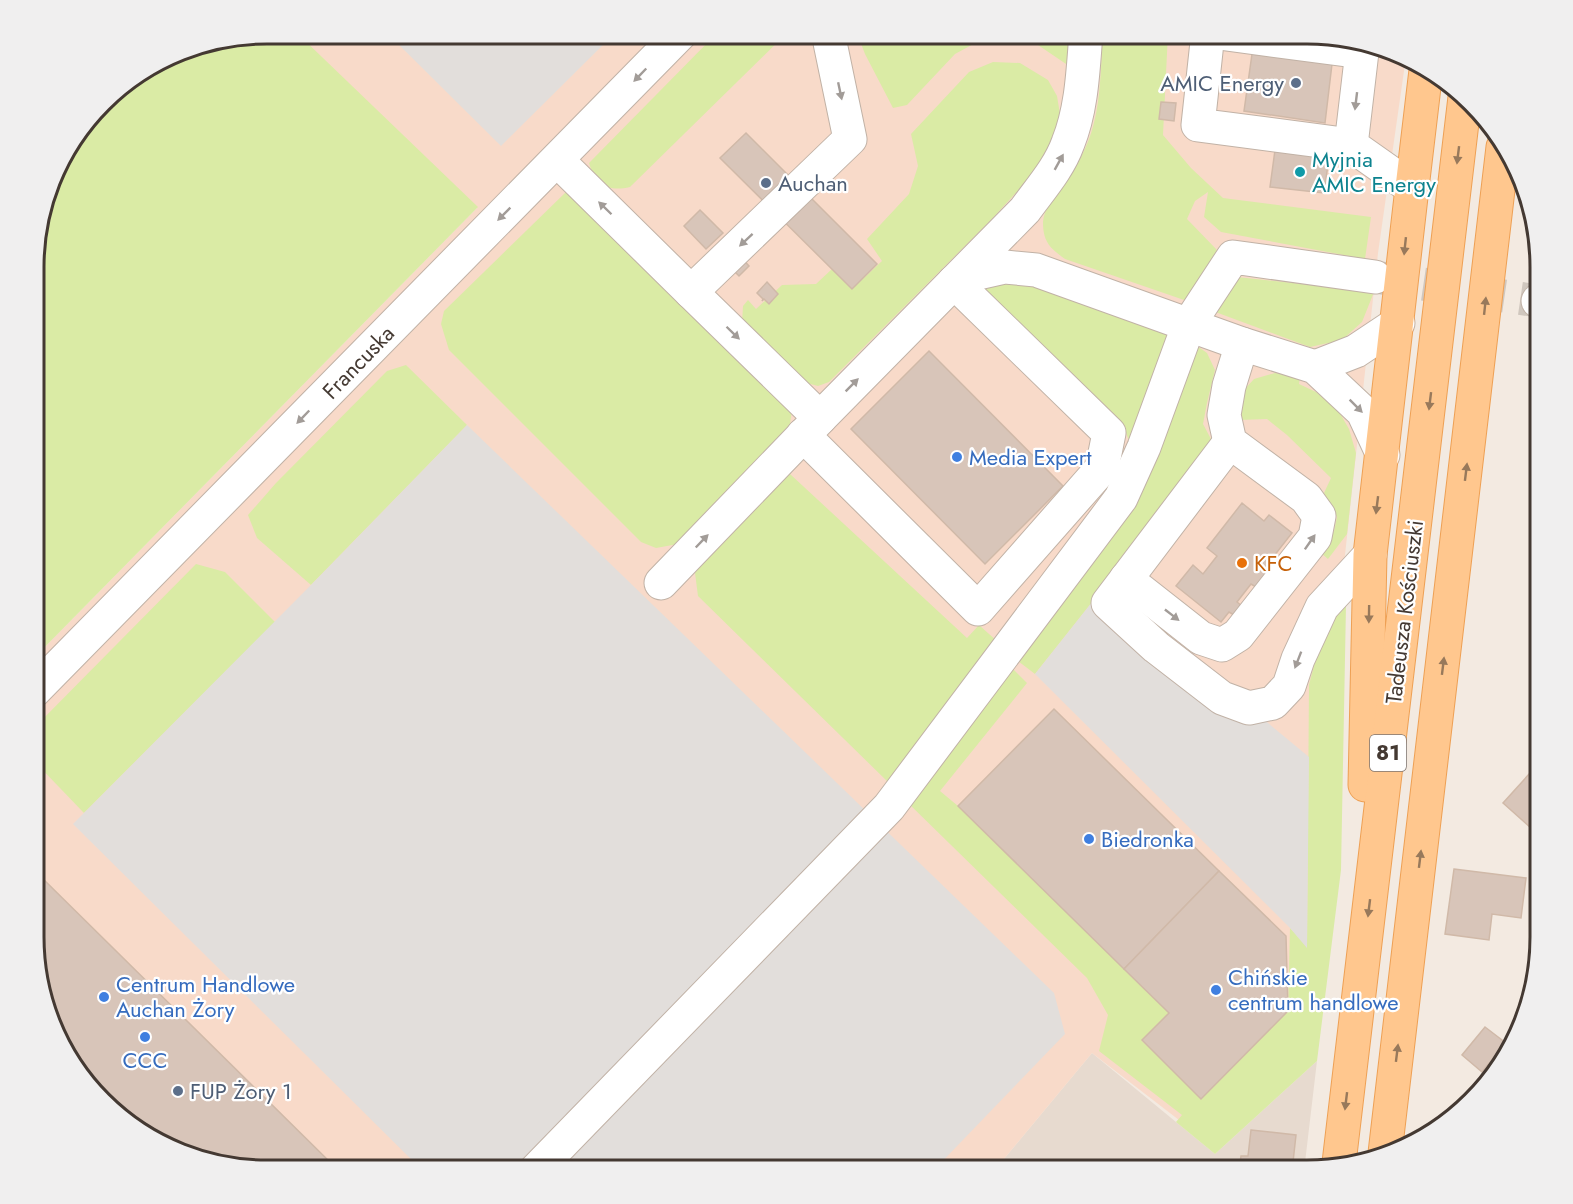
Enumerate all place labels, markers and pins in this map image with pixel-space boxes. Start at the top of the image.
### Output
place label: AMIC Energy [1160,67,1284,99]
marker: AMIC Energy [1289,76,1303,90]
place label: Myjnia AMIC Energy [1312,143,1436,200]
marker: Myjnia AMIC Energy [1293,165,1307,179]
place label: Auchan [778,167,848,199]
marker: Auchan [759,176,773,190]
place label: Media Expert [969,441,1092,473]
marker: Media Expert [950,450,964,464]
place label: KFC [1254,547,1293,579]
marker: KFC [1235,556,1249,570]
place label: Biedronka [1101,823,1194,855]
marker: Biedronka [1082,832,1096,846]
place label: Chińskie centrum handlowe [1228,961,1398,1018]
place label: Centrum Handlowe Auchan Żory [116,968,295,1025]
marker: Chińskie centrum handlowe [1209,983,1223,997]
marker: Centrum Handlowe Auchan Żory [97,990,111,1004]
marker: CCC [138,1030,152,1044]
place label: CCC [122,1044,168,1076]
place label: FUP Żory 1 [190,1075,292,1107]
marker: FUP Żory 1 [171,1084,185,1098]

